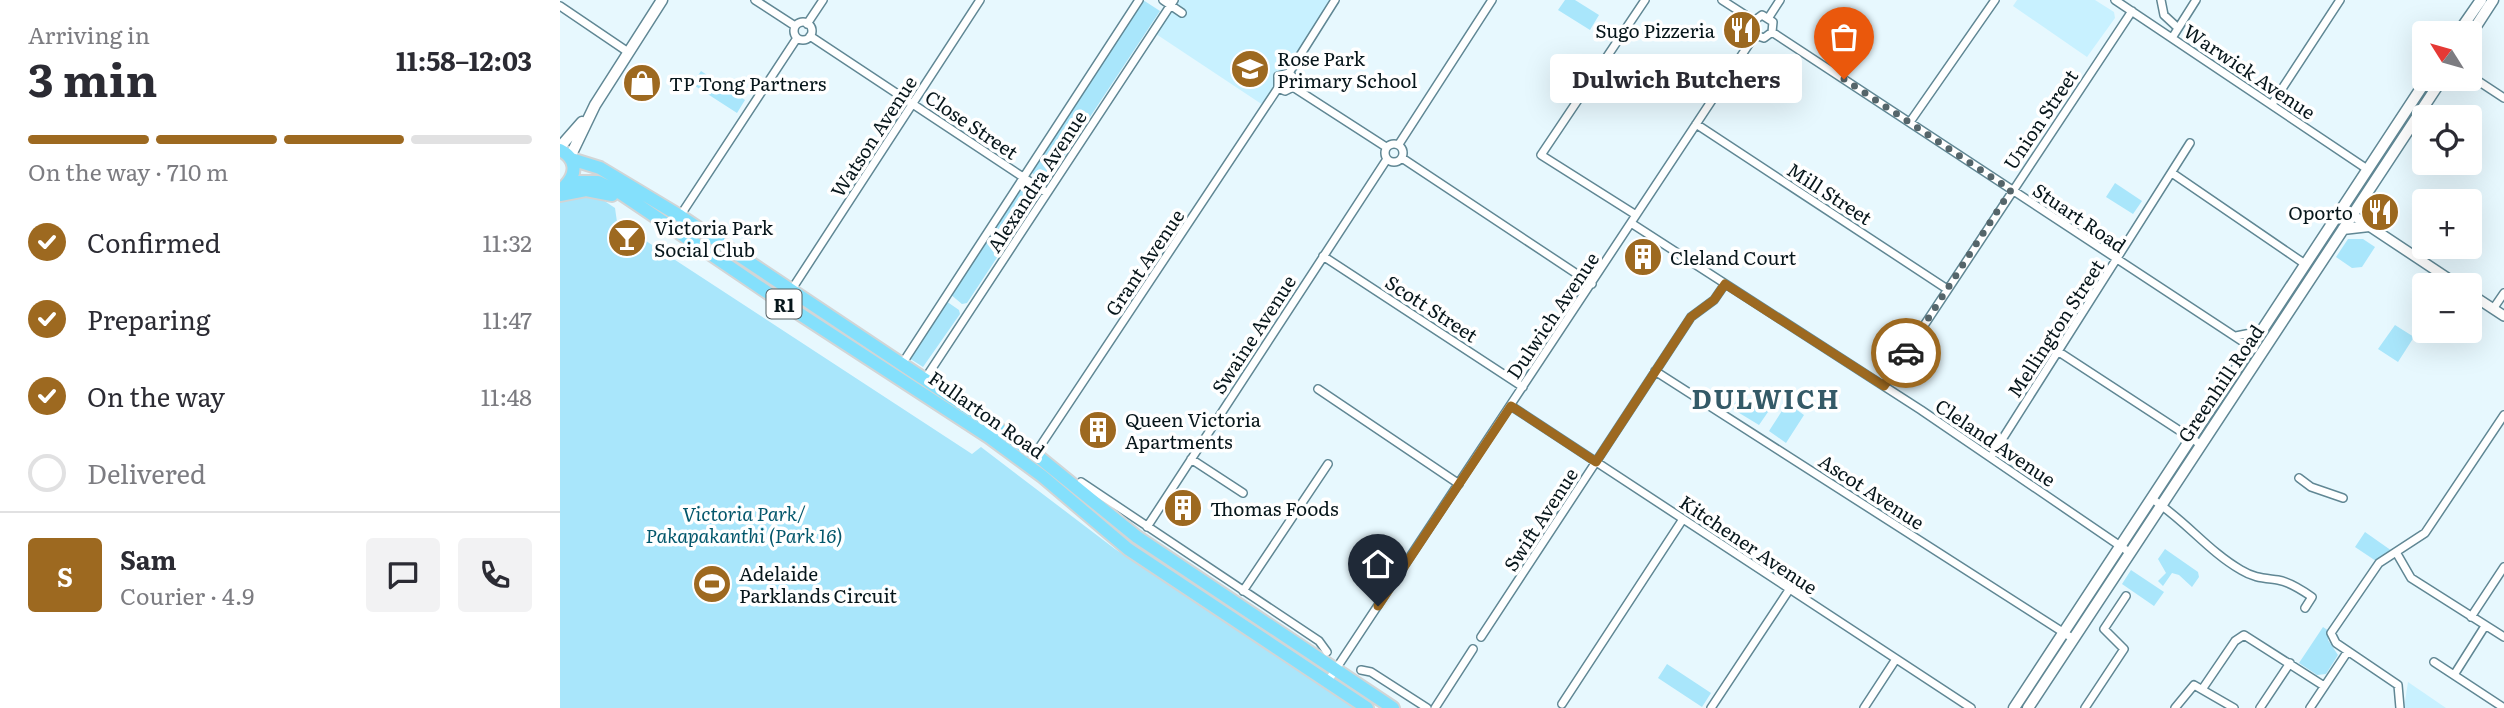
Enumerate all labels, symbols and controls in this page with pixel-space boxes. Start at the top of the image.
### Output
pin [1814,7,1874,79]
restaurant icon: Sugo Pizzeria [1721,9,1763,51]
place label: Sugo Pizzeria [1595,16,1716,44]
street label: Warwick Avenue [2178,16,2322,126]
text: Arriving in [28,17,150,51]
icon: bag [1825,18,1863,56]
north arrow [2412,21,2482,91]
map controls [2412,21,2482,343]
text: 11:58–12:03 [396,40,532,79]
text: 3 min [28,43,158,111]
place label: Rose Park Primary School [1277,44,1418,94]
school or university icon: Rose Park Primary School [1229,48,1271,90]
callout: Dulwich Butchers [1550,55,1802,104]
text: Dulwich Butchers [1572,61,1780,95]
shop icon: TP Tong Partners [621,62,663,104]
street label: Union Street [1996,63,2084,175]
place label: TP Tong Partners [669,69,827,97]
street label: Watson Avenue [823,70,923,202]
street label: Close Street [920,83,1024,166]
street label: Alexandra Avenue [979,104,1093,258]
button: locate [2412,105,2482,175]
text: On the way · 710 m [28,154,228,188]
street label: Mill Street [1782,155,1878,231]
street label: Stuart Road [2028,175,2133,259]
button: + [2412,189,2482,259]
restaurant icon: Oporto [2359,191,2401,233]
place label: Oporto [2288,198,2353,226]
street label: Grant Avenue [1098,203,1190,321]
place label: Victoria Park Social Club [654,213,774,263]
bar icon: Victoria Park Social Club [606,217,648,259]
text: Confirmed [87,222,221,261]
icon: check [28,223,66,261]
text: 11:32 [482,225,532,259]
building icon: Cleland Court [1622,236,1664,278]
place label: Cleland Court [1670,243,1797,271]
street label: Dulwich Avenue [1499,246,1605,384]
street label: Mellington Street [2000,253,2110,403]
street label: Scott Street [1380,268,1484,349]
street label: Swaine Avenue [1204,269,1302,399]
button: − [2412,273,2482,343]
road number: R1 [766,290,802,318]
text: Preparing [87,299,210,338]
icon: check [28,300,66,338]
text: 11:47 [483,302,532,336]
courier [1871,318,1941,388]
street label: Greenhill Road [2170,318,2270,448]
icon: car [1887,334,1925,372]
street label: Fullarton Road [923,363,1051,465]
text: On the way [87,376,225,415]
icon: check [28,377,66,415]
district label: DULWICH [1691,378,1841,417]
text: 11:48 [481,379,532,413]
street label: Cleland Avenue [1930,391,2062,493]
place label: Queen Victoria Apartments [1125,405,1262,455]
building icon: Queen Victoria Apartments [1077,409,1119,451]
street label: Ascot Avenue [1814,446,1930,536]
text: Delivered [87,453,206,492]
street label: Swift Avenue [1496,462,1584,576]
building icon: Thomas Foods [1162,487,1204,529]
street label: Kitchener Avenue [1675,487,1824,601]
place label: Thomas Foods [1210,494,1339,522]
park label: Victoria Park/ Pakapakanthi (Park 16) [646,499,842,549]
pin [1348,534,1408,606]
button: chat [366,538,440,612]
button: phone [458,538,532,612]
text: Sam [120,539,176,578]
icon: home [1359,545,1397,583]
text: S [57,556,73,595]
place label: Adelaide Parklands Circuit [739,559,897,609]
sports icon: Adelaide Parklands Circuit [691,563,733,605]
text: Courier · 4.9 [120,578,254,612]

